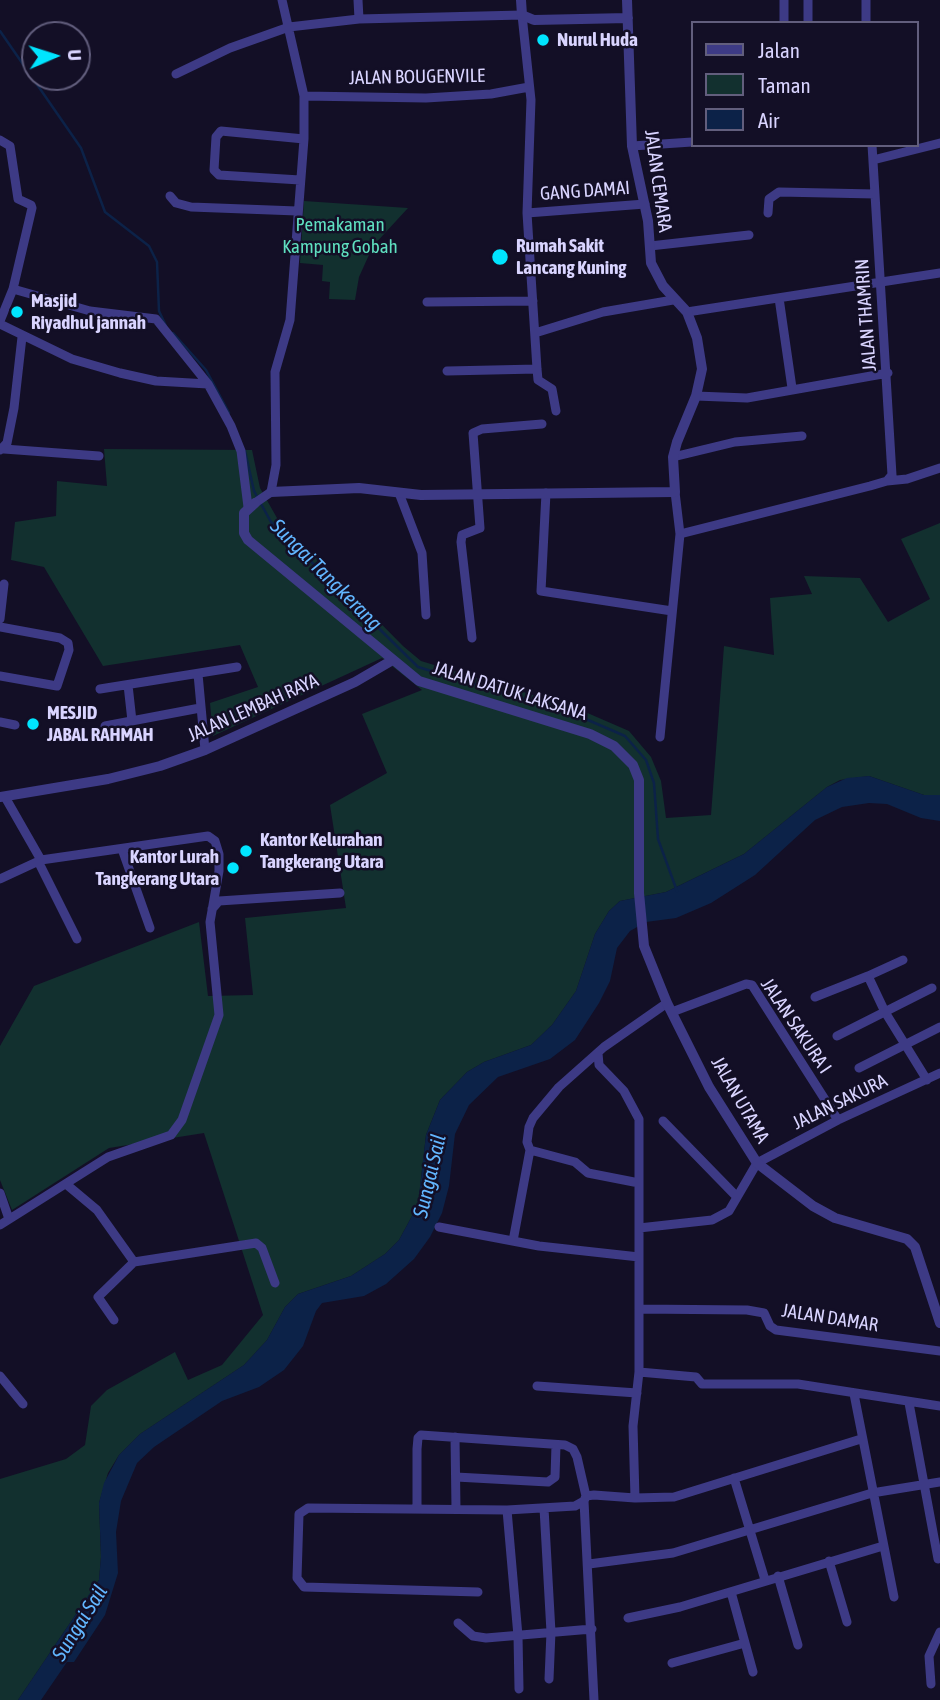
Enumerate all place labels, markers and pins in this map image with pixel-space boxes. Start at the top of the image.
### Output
place label: Nurul Huda [557,29,638,51]
marker: Nurul Huda [535,32,551,48]
place label: Rumah Sakit Lancang Kuning [516,235,627,279]
marker: Rumah Sakit Lancang Kuning [490,247,510,267]
place label: Masjid Riyadhul jannah [31,290,146,334]
marker: Masjid Riyadhul jannah [9,304,25,320]
place label: MESJID JABAL RAHMAH [47,702,154,746]
marker: MESJID JABAL RAHMAH [25,716,41,732]
place label: Kantor Kelurahan Tangkerang Utara [260,829,383,873]
marker: Kantor Kelurahan Tangkerang Utara [238,843,254,859]
place label: Kantor Lurah Tangkerang Utara [96,846,219,890]
marker: Kantor Lurah Tangkerang Utara [225,860,241,876]

